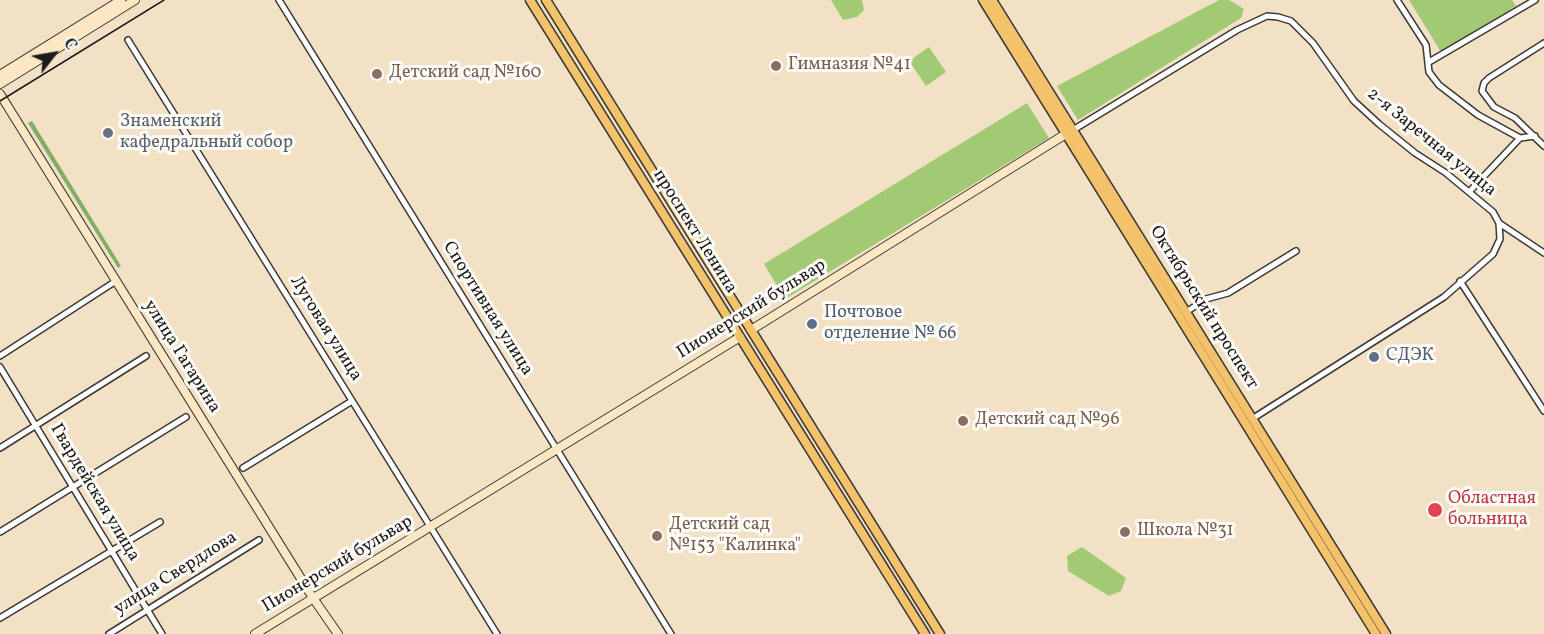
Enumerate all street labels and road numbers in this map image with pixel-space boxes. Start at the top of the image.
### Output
street label: 2-я Заречная улица [1362,84,1500,202]
street label: проспект Ленина [647,166,741,298]
street label: Октябрьский проспект [1144,222,1262,394]
street label: Спортивная улица [437,238,537,380]
street label: Пионерский бульвар [673,255,831,365]
street label: Луговая улица [284,272,366,386]
street label: улица Гагарина [138,296,224,418]
street label: Гвардейская улица [44,420,144,566]
street label: Пионерский бульвар [259,511,417,619]
street label: улица Свердлова [110,527,242,621]

